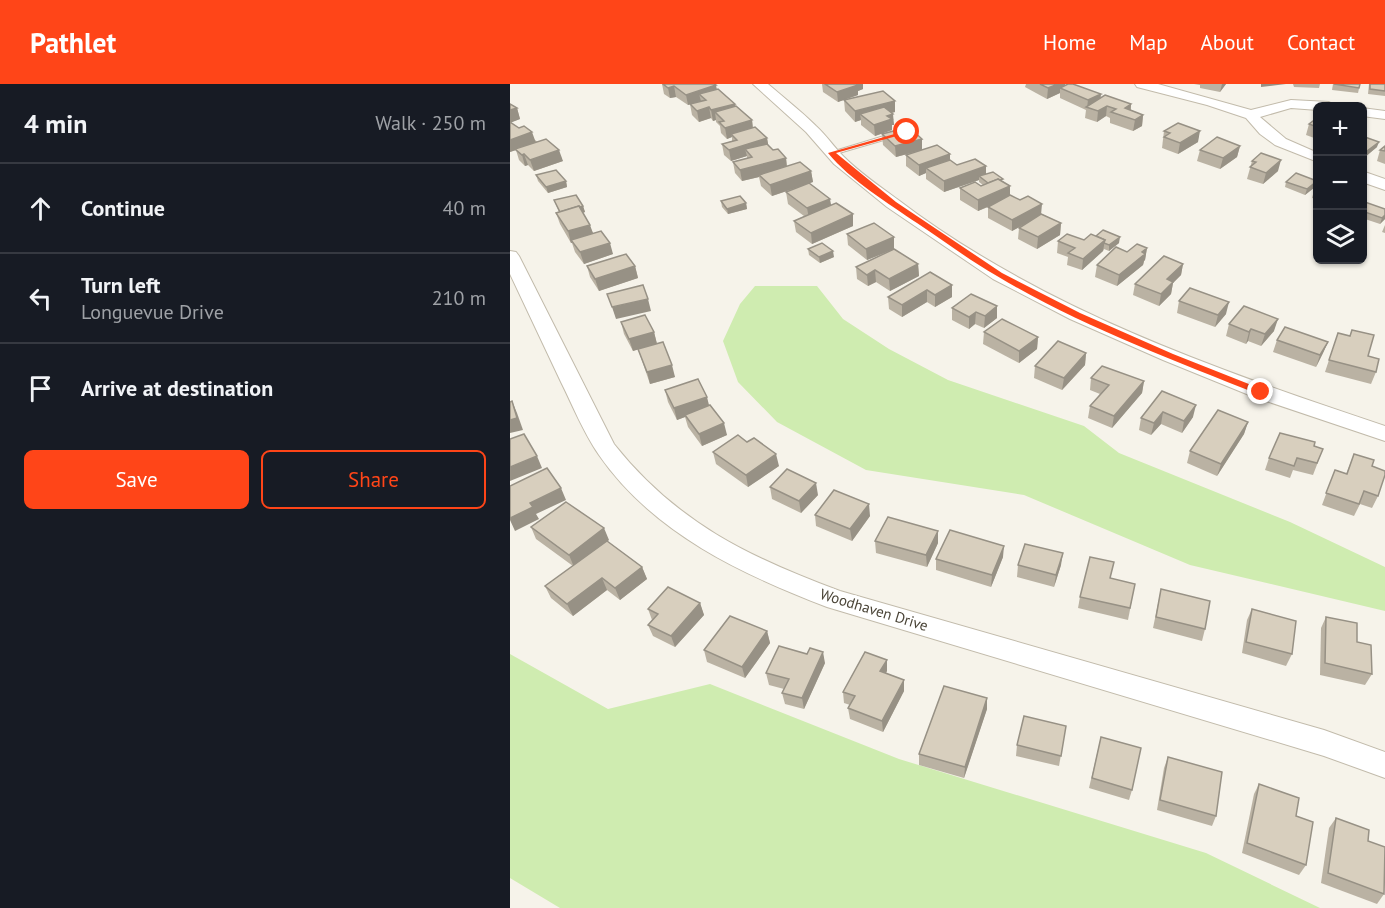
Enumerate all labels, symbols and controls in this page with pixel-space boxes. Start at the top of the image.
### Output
text: Pathlet [30,24,116,61]
text: Home [1043,29,1096,56]
text: Map [1129,29,1168,56]
text: About [1201,29,1254,56]
text: Contact [1287,29,1355,56]
map controls [1313,102,1367,264]
button: + [1313,102,1367,156]
text: 4 min [24,107,87,140]
text: Walk · 250 m [375,110,486,136]
route start [893,118,919,144]
button: − [1313,156,1367,210]
icon: ahead [24,192,57,225]
text: Continue [81,194,165,222]
text: 40 m [443,195,486,221]
button: layers [1313,210,1367,264]
text: Turn left [81,271,161,299]
icon: left [24,282,57,315]
text: 210 m [432,285,486,311]
text: Longuevue Drive [81,299,224,325]
icon: arrive [24,372,57,405]
text: Arrive at destination [81,374,273,402]
route end [1247,378,1273,404]
button: Save [24,450,249,509]
button: Share [261,450,486,509]
street label: Woodhaven Drive [818,584,931,635]

